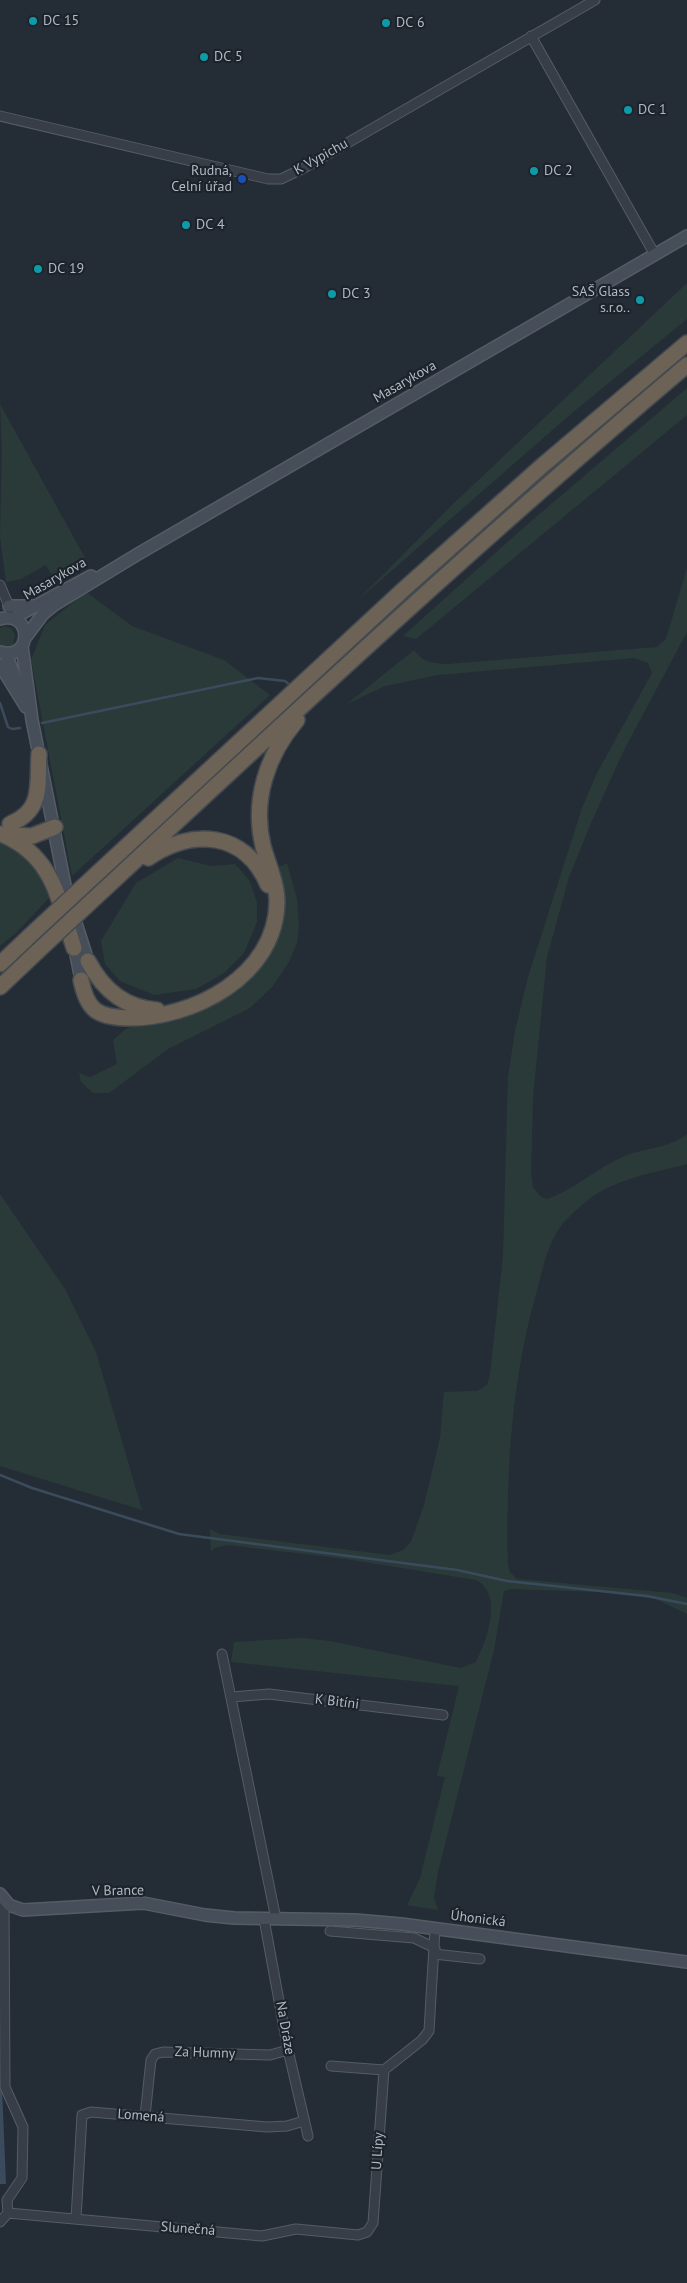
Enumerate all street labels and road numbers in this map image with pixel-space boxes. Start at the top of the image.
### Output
street label: K Vypichu [291,135,351,179]
street label: Masarykova [371,357,439,407]
street label: Masarykova [21,554,89,604]
street label: K Bitíni [314,1691,360,1713]
street label: V Brance [92,1882,144,1900]
street label: Úhonická [449,1907,507,1931]
street label: Na Dráze [272,2000,298,2056]
street label: Za Humny [174,2044,236,2062]
street label: Lomená [117,2106,165,2126]
street label: U Lípy [368,2132,388,2170]
street label: Slunečná [160,2219,216,2239]

